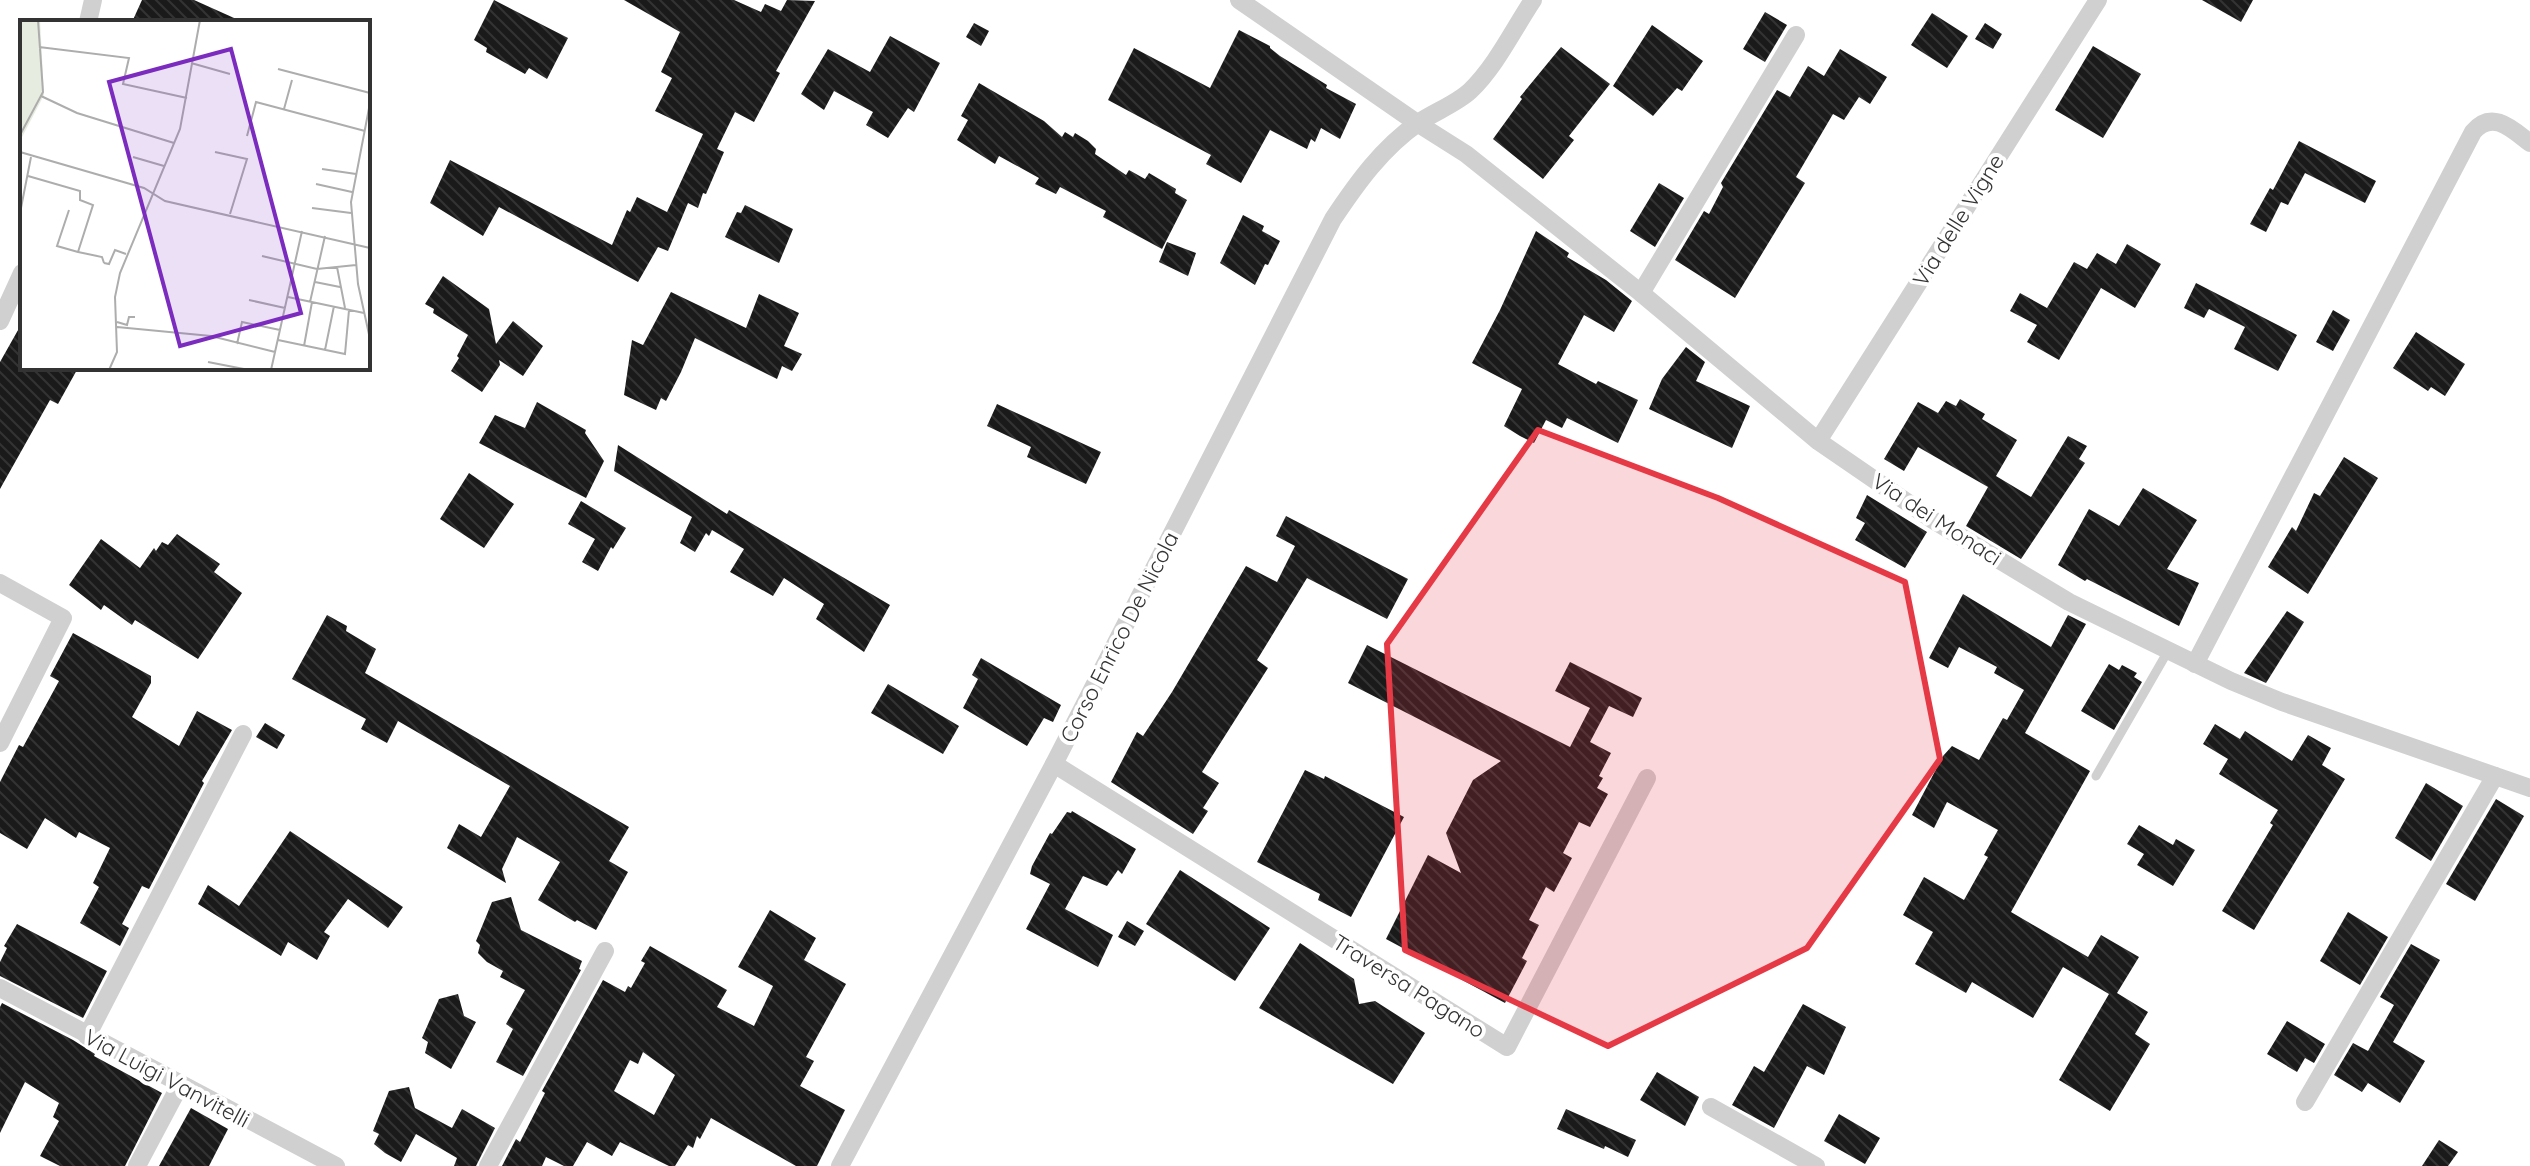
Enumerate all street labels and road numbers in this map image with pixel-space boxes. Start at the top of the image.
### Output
street label: Via delle Vigne [1906,149,2010,291]
street label: Via dei Monaci [1867,467,2007,571]
street label: Corso Enrico De Nicola [1054,527,1184,747]
street label: Traversa Pagano [1327,928,1491,1044]
street label: Via Luigi Vanvitelli [80,1023,254,1133]

